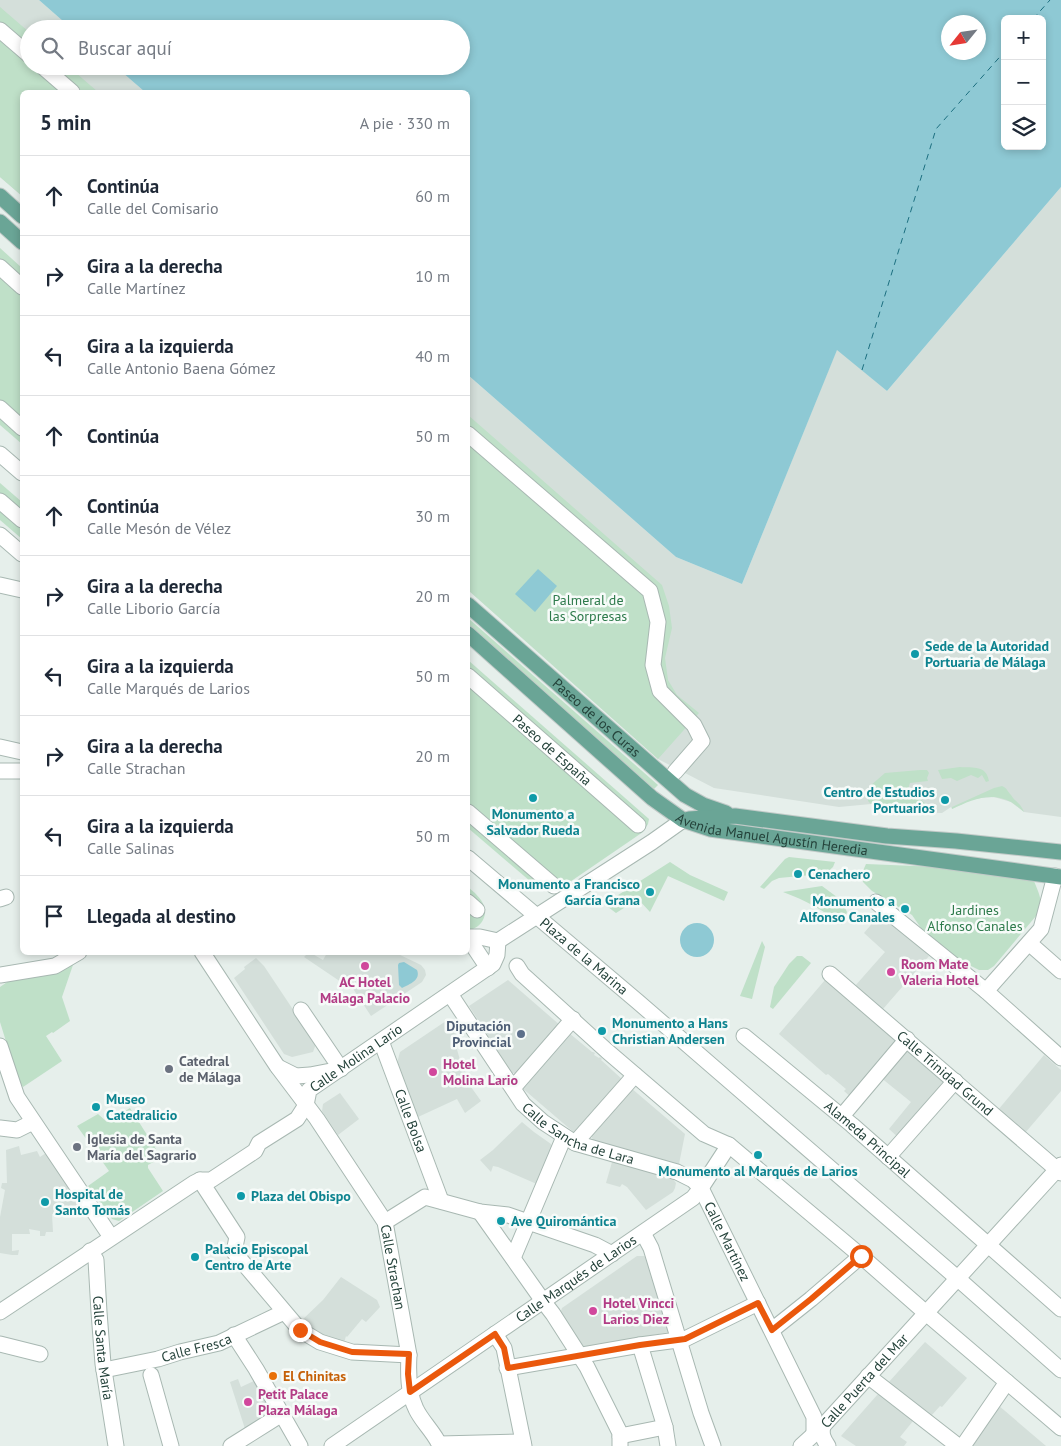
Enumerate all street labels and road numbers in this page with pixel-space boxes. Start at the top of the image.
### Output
street label: Paseo de los Curas [549,674,644,761]
street label: Paseo de España [509,710,596,789]
street label: Avenida Manuel Agustín Heredia [672,809,869,860]
street label: Plaza de la Marina [536,914,632,999]
street label: Calle Molina Lario [306,1020,406,1096]
street label: Calle Trinidad Grund [893,1027,997,1120]
street label: Calle Bolsa [391,1086,431,1155]
street label: Alameda Principal [821,1097,914,1181]
street label: Calle Sancha de Lara [518,1098,636,1168]
street label: Calle Martínez [700,1199,755,1284]
street label: Calle Strachan [377,1223,410,1311]
street label: Calle Marqués de Larios [512,1231,640,1326]
street label: Calle Santa María [89,1295,118,1401]
street label: Calle Fresca [159,1329,235,1366]
street label: Calle Puerta del Mar [817,1330,912,1432]

